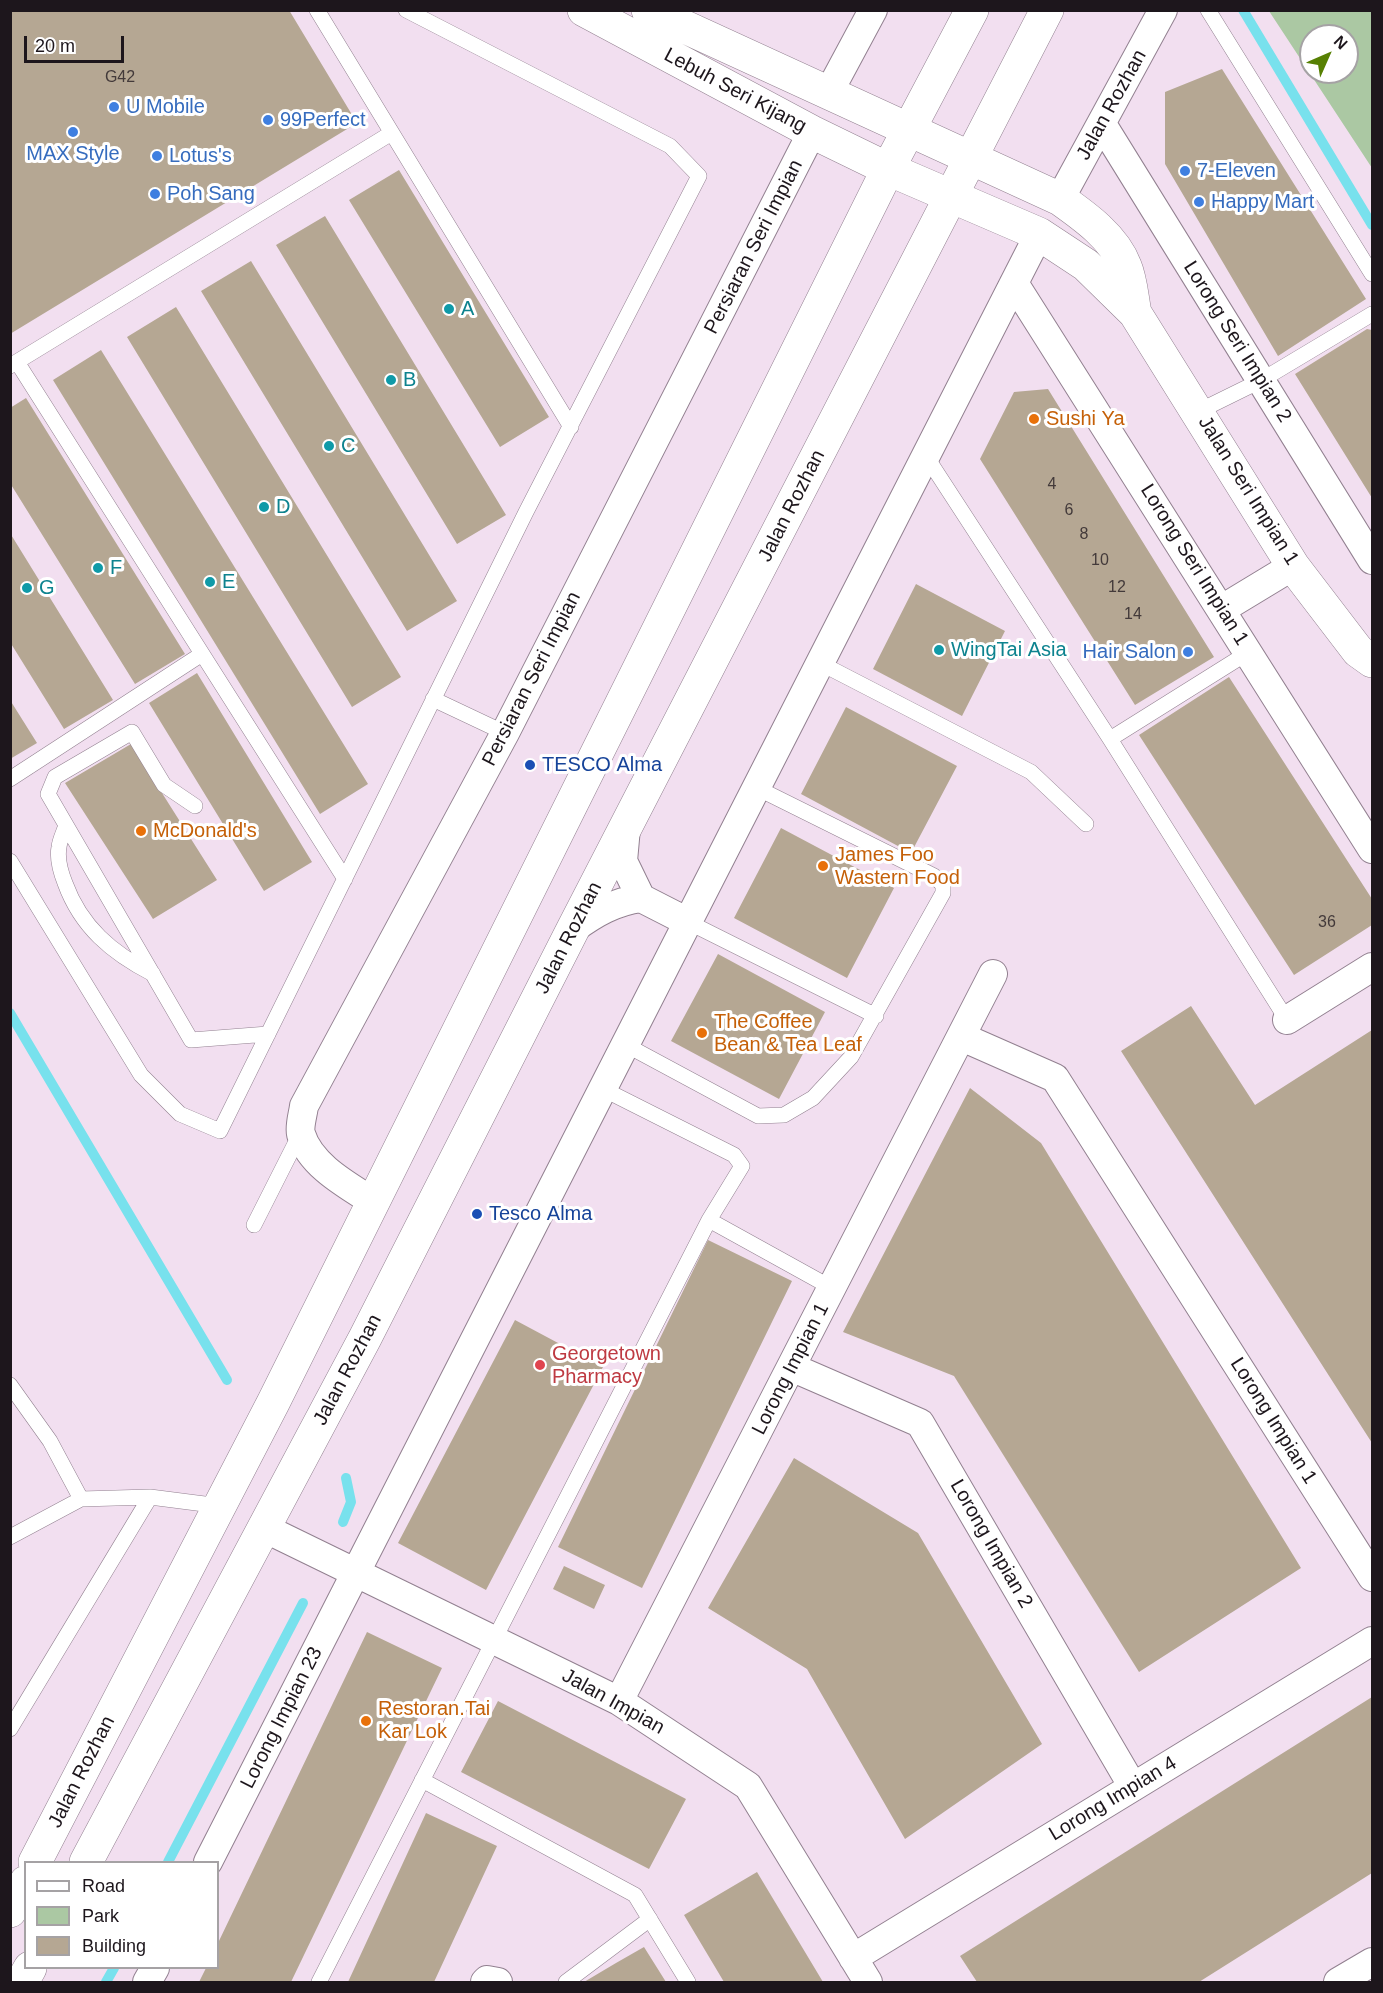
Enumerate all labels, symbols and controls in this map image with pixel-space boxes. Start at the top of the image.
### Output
scale bar [27,24,128,62]
north arrow [1299,24,1359,84]
text: N [1331,32,1351,52]
text: 20 m [35,36,75,56]
street label: Lebuh Seri Kijang [660,43,810,139]
street label: Jalan Rozhan [1072,46,1152,164]
house number: G42 [105,68,135,88]
place label: U Mobile [126,95,205,119]
marker: U Mobile [107,100,121,114]
place label: 99Perfect [280,108,366,132]
marker: 99Perfect [261,113,275,127]
marker: MAX Style [66,125,80,139]
place label: MAX Style [26,142,120,166]
place label: Lotus's [169,144,232,168]
marker: Lotus's [150,149,164,163]
street label: Persiaran Seri Impian [700,156,808,338]
place label: 7-Eleven [1197,159,1276,183]
marker: 7-Eleven [1178,164,1192,178]
place label: Poh Sang [167,182,255,206]
marker: Poh Sang [148,187,162,201]
place label: Happy Mart [1211,190,1314,214]
marker: Happy Mart [1192,195,1206,209]
street label: Lorong Seri Impian 2 [1178,257,1296,427]
place label: A [461,297,474,321]
marker: A [442,302,456,316]
place label: B [403,368,416,392]
marker: B [384,373,398,387]
place label: Sushi Ya [1046,407,1125,431]
marker: Sushi Ya [1027,412,1041,426]
street label: Jalan Seri Impian 1 [1192,412,1304,570]
place label: C [341,434,355,458]
marker: C [322,439,336,453]
street label: Jalan Rozhan [754,446,830,566]
house number: 4 [1048,475,1056,495]
street label: Lorong Seri Impian 1 [1135,480,1253,650]
place label: D [276,495,290,519]
marker: D [257,500,271,514]
house number: 6 [1065,501,1073,521]
house number: 8 [1080,525,1088,545]
house number: 10 [1091,551,1109,571]
place label: F [110,556,122,580]
marker: F [91,561,105,575]
place label: E [222,570,235,594]
marker: E [203,575,217,589]
place label: G [39,576,55,600]
house number: 12 [1108,578,1126,598]
marker: G [20,581,34,595]
street label: Persiaran Seri Impian [478,588,586,770]
house number: 14 [1124,605,1142,625]
place label: WingTai Asia [951,638,1067,662]
place label: Hair Salon [1083,640,1176,664]
marker: WingTai Asia [932,643,946,657]
marker: Hair Salon [1181,645,1195,659]
place label: TESCO Alma [542,753,662,777]
marker: TESCO Alma [523,758,537,772]
place label: McDonald's [153,819,257,843]
marker: McDonald's [134,824,148,838]
place label: James Foo Wastern Food [835,843,960,890]
marker: James Foo Wastern Food [816,859,830,873]
street label: Jalan Rozhan [531,878,607,998]
house number: 36 [1318,913,1336,933]
place label: The Coffee Bean & Tea Leaf [714,1010,862,1057]
marker: The Coffee Bean & Tea Leaf [695,1026,709,1040]
place label: Tesco Alma [489,1202,592,1226]
marker: Tesco Alma [470,1207,484,1221]
street label: Lorong Impian 1 [747,1299,835,1439]
street label: Jalan Rozhan [309,1310,387,1430]
place label: Georgetown Pharmacy [552,1342,661,1389]
street label: Lorong Impian 1 [1225,1353,1321,1489]
marker: Georgetown Pharmacy [533,1358,547,1372]
street label: Lorong Impian 2 [944,1475,1038,1613]
street label: Lorong Impian 23 [236,1643,328,1793]
street label: Jalan Impian [558,1664,668,1740]
place label: Restoran.Tai Kar Lok [378,1697,490,1744]
street label: Jalan Rozhan [44,1712,120,1832]
marker: Restoran.Tai Kar Lok [359,1714,373,1728]
street label: Lorong Impian 4 [1045,1751,1181,1847]
legend [24,1861,219,1969]
text: Road [82,1876,125,1896]
text: Park [82,1906,119,1926]
text: Building [82,1936,146,1956]

